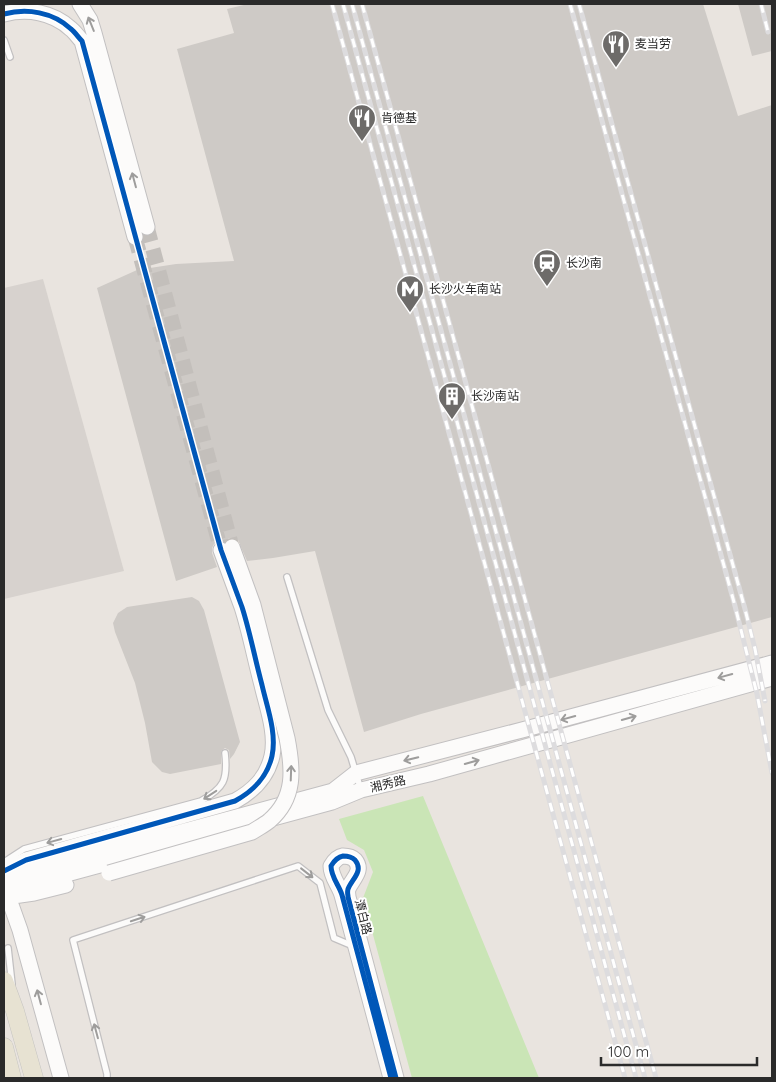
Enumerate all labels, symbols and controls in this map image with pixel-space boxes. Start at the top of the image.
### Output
one-way arrow [85,17,95,32]
restaurant icon: 麦当劳 [601,29,631,68]
place label: 麦当劳 [635,36,671,51]
restaurant icon: 肯德基 [347,103,377,142]
place label: 肯德基 [381,110,417,125]
one-way arrow [129,173,139,189]
station icon: 长沙南 [532,248,562,287]
place label: 长沙南 [566,255,602,270]
metro station icon: 长沙火车南站 [395,274,425,313]
place label: 长沙火车南站 [429,281,501,296]
building icon: 长沙南站 [437,381,467,420]
place label: 长沙南站 [471,388,519,403]
one-way arrow [718,672,734,681]
one-way arrow [620,713,636,723]
one-way arrow [561,714,577,723]
one-way arrow [403,755,419,764]
one-way arrow [464,756,480,766]
one-way arrow [286,765,296,782]
street label: 湘秀路 [369,772,407,795]
one-way arrow [203,790,217,800]
one-way arrow [47,837,63,846]
one-way arrow [300,867,313,878]
street label: 潭白路 [352,898,375,936]
one-way arrow [129,913,145,923]
one-way arrow [34,990,43,1006]
one-way arrow [91,1023,100,1039]
scale bar [601,1034,757,1066]
text: 100 m [608,1042,649,1061]

